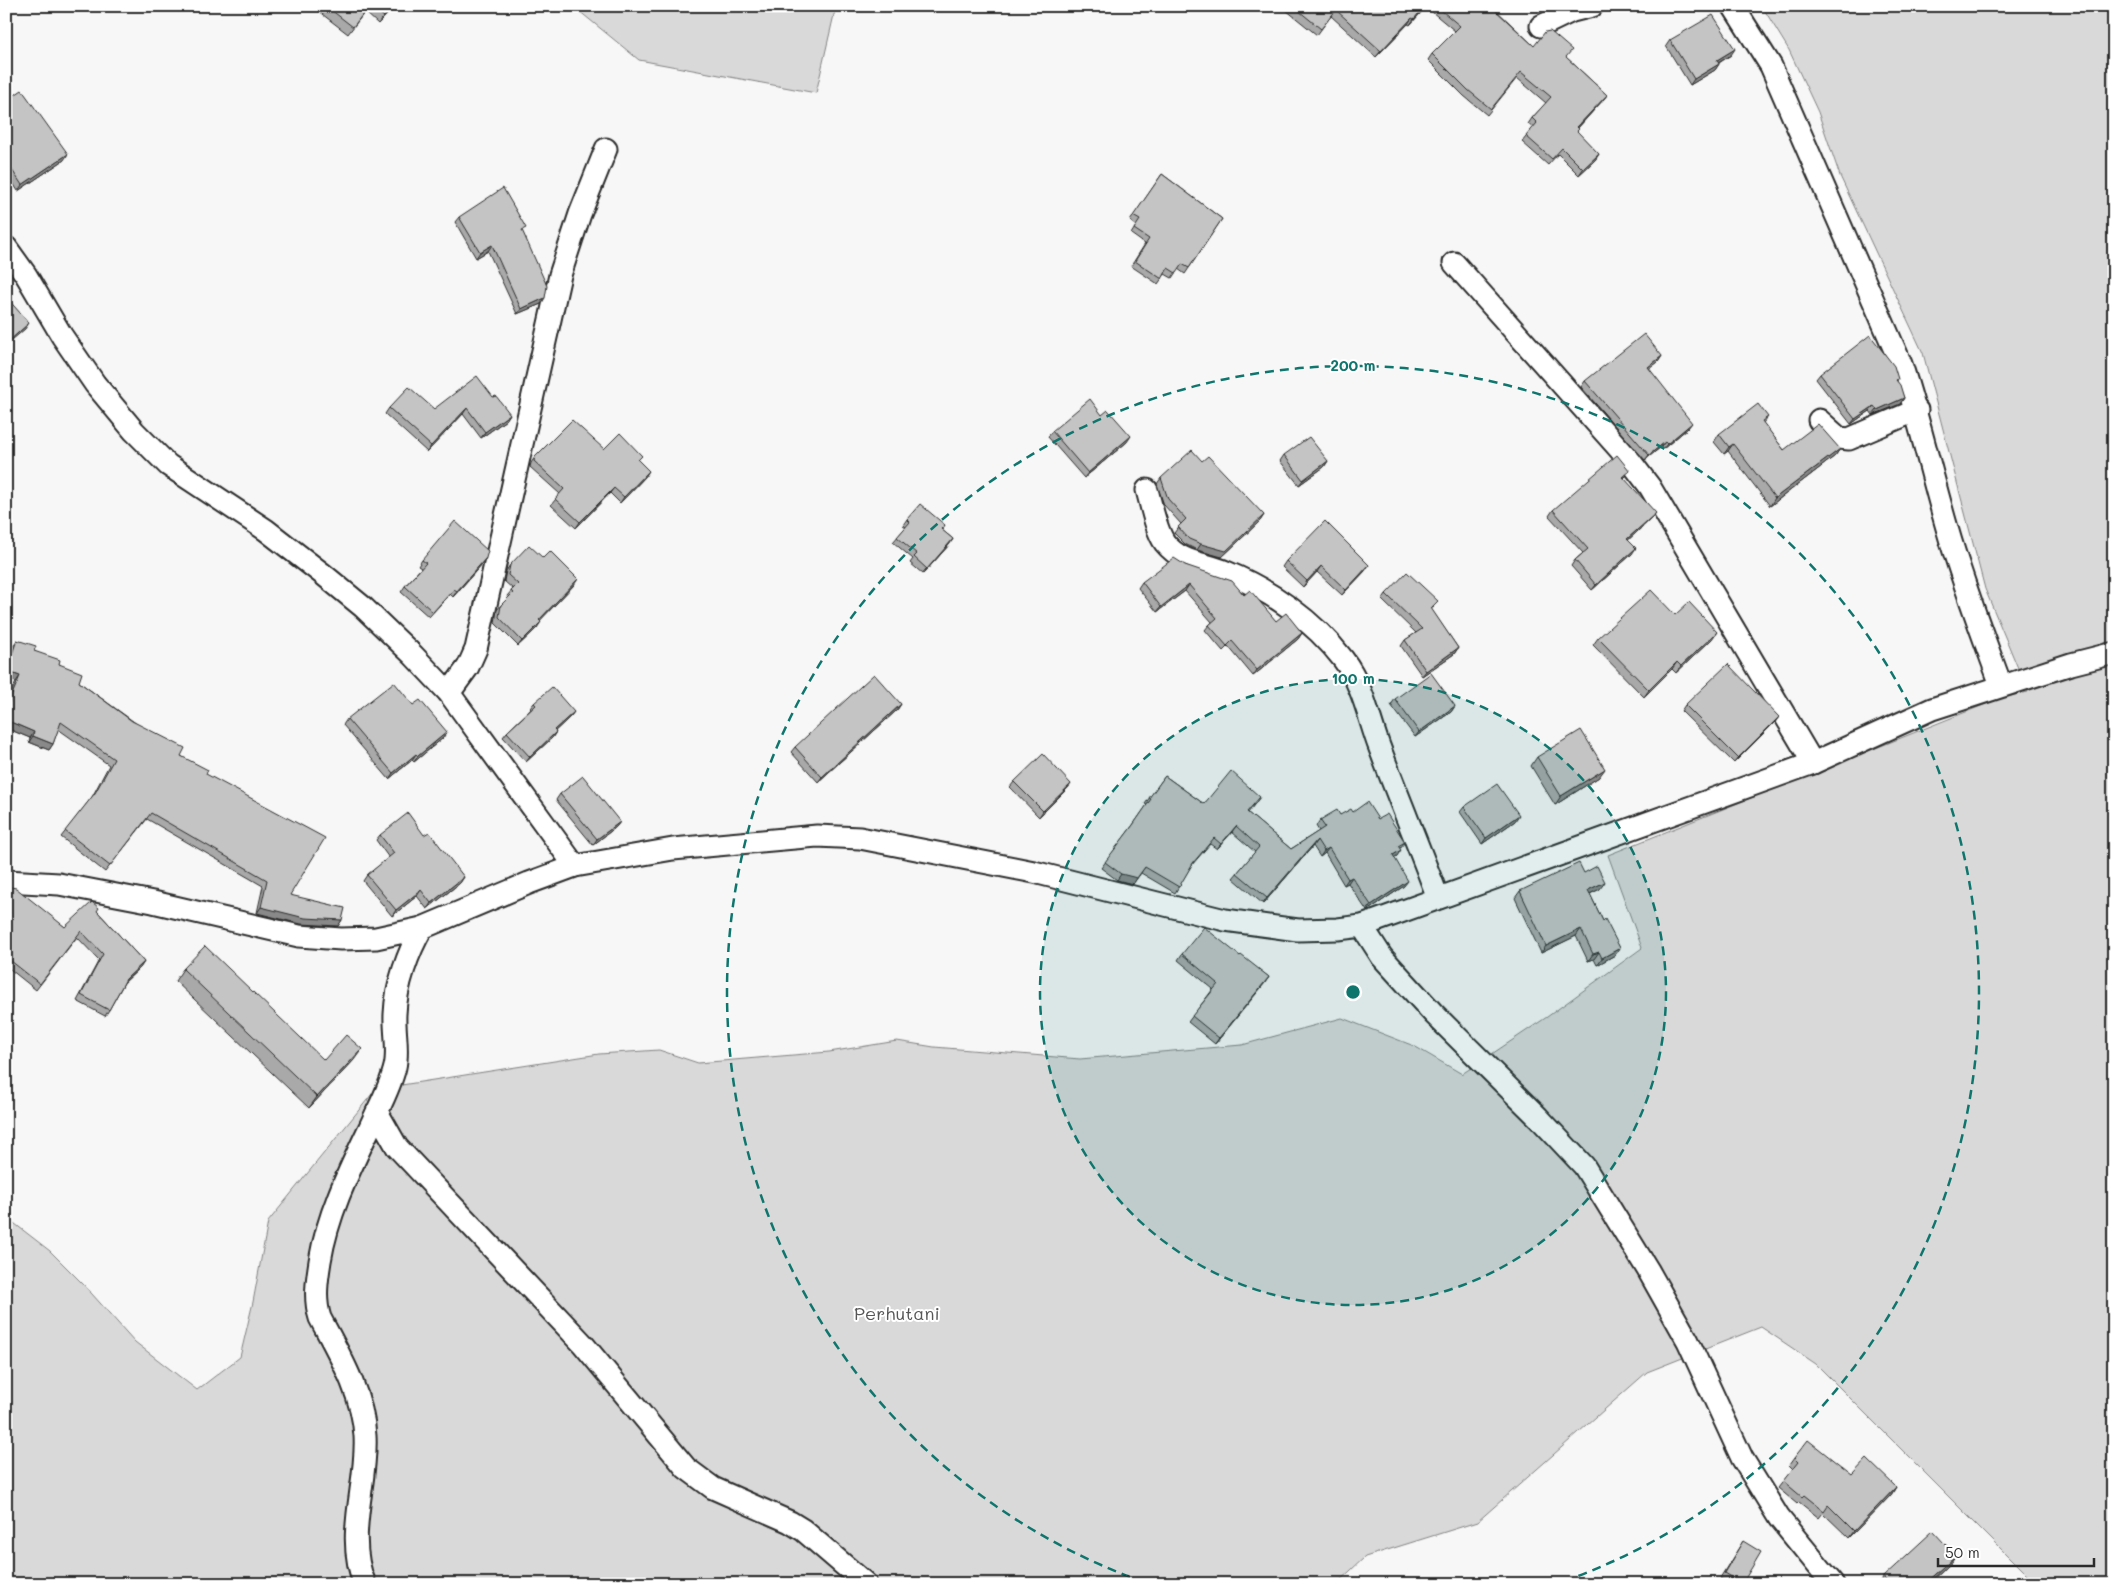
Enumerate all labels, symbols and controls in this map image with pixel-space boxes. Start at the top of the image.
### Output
text: 200 m [1331,355,1376,375]
text: 100 m [1331,668,1375,688]
centre of rings [1344,983,1362,1001]
park label: Perhutani [854,1301,940,1325]
scale bar [1938,1535,2094,1567]
text: 50 m [1945,1542,1980,1562]

